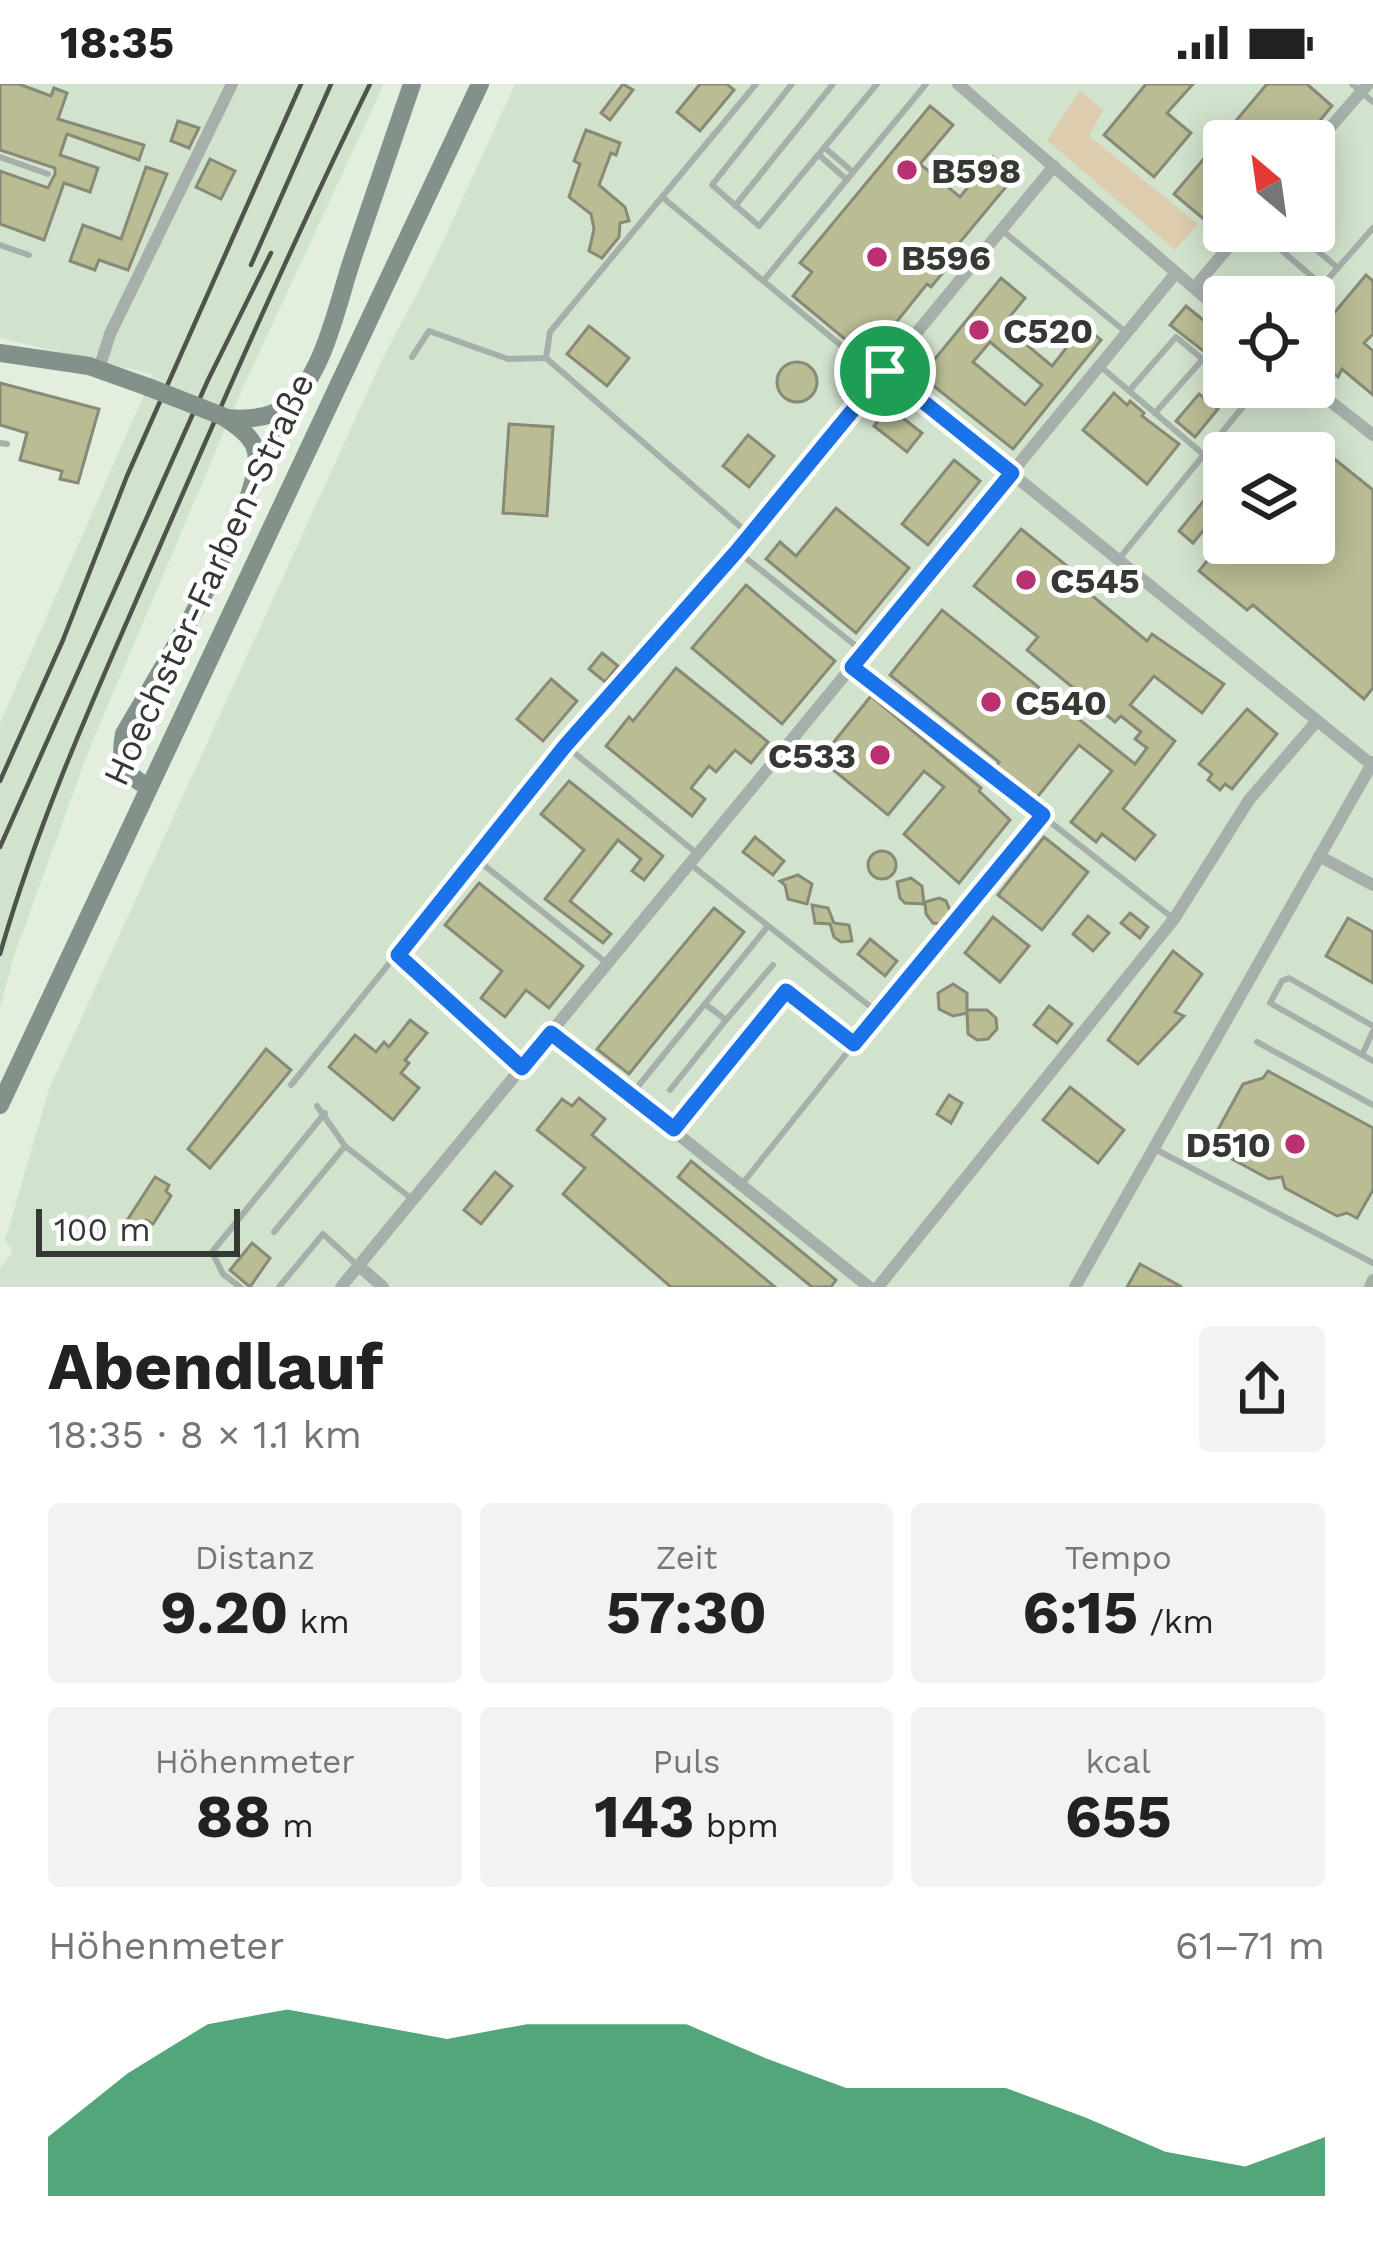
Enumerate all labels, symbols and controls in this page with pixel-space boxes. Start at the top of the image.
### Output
text: 18:35 [60,16,174,69]
north arrow [1203,120,1335,252]
map controls [1203,120,1335,564]
place label: B598 [931,150,1021,192]
marker: B598 [894,157,920,183]
place label: B596 [901,237,991,279]
marker: B596 [864,244,890,270]
button: locate [1203,276,1335,408]
place label: C520 [1003,310,1093,352]
marker: C520 [966,317,992,343]
pin [834,320,936,422]
icon: arrive [852,338,918,404]
street label: Hoechster-Farben-Straße [95,367,323,792]
button: layers [1203,432,1335,564]
place label: C545 [1050,560,1140,602]
marker: C545 [1013,567,1039,593]
place label: C540 [1015,682,1107,724]
marker: C540 [978,689,1004,715]
place label: C533 [768,735,856,777]
marker: C533 [867,742,893,768]
place label: D510 [1185,1124,1271,1166]
marker: D510 [1282,1131,1308,1157]
scale bar [36,1203,240,1256]
text: 100 m [54,1210,151,1249]
button: share [1199,1326,1325,1452]
text: Abendlauf [48,1328,383,1405]
text: 18:35 · 8 × 1.1 km [48,1412,362,1457]
text: Distanz [195,1538,315,1577]
text: Zeit [656,1538,717,1577]
text: Tempo [1065,1538,1172,1577]
text: 9.20 [160,1577,288,1648]
text: 57:30 [606,1577,767,1648]
text: 6:15 [1022,1577,1138,1648]
text: km [288,1602,350,1641]
text: /km [1138,1602,1214,1641]
text: Höhenmeter [155,1742,355,1781]
text: Puls [653,1742,720,1781]
text: kcal [1085,1742,1151,1781]
text: 88 [196,1781,271,1852]
text: 143 [594,1781,695,1852]
text: 655 [1065,1781,1172,1852]
text: m [271,1806,314,1845]
text: bpm [695,1806,779,1845]
text: Höhenmeter [48,1923,284,1968]
text: 61–71 m [1175,1923,1325,1968]

